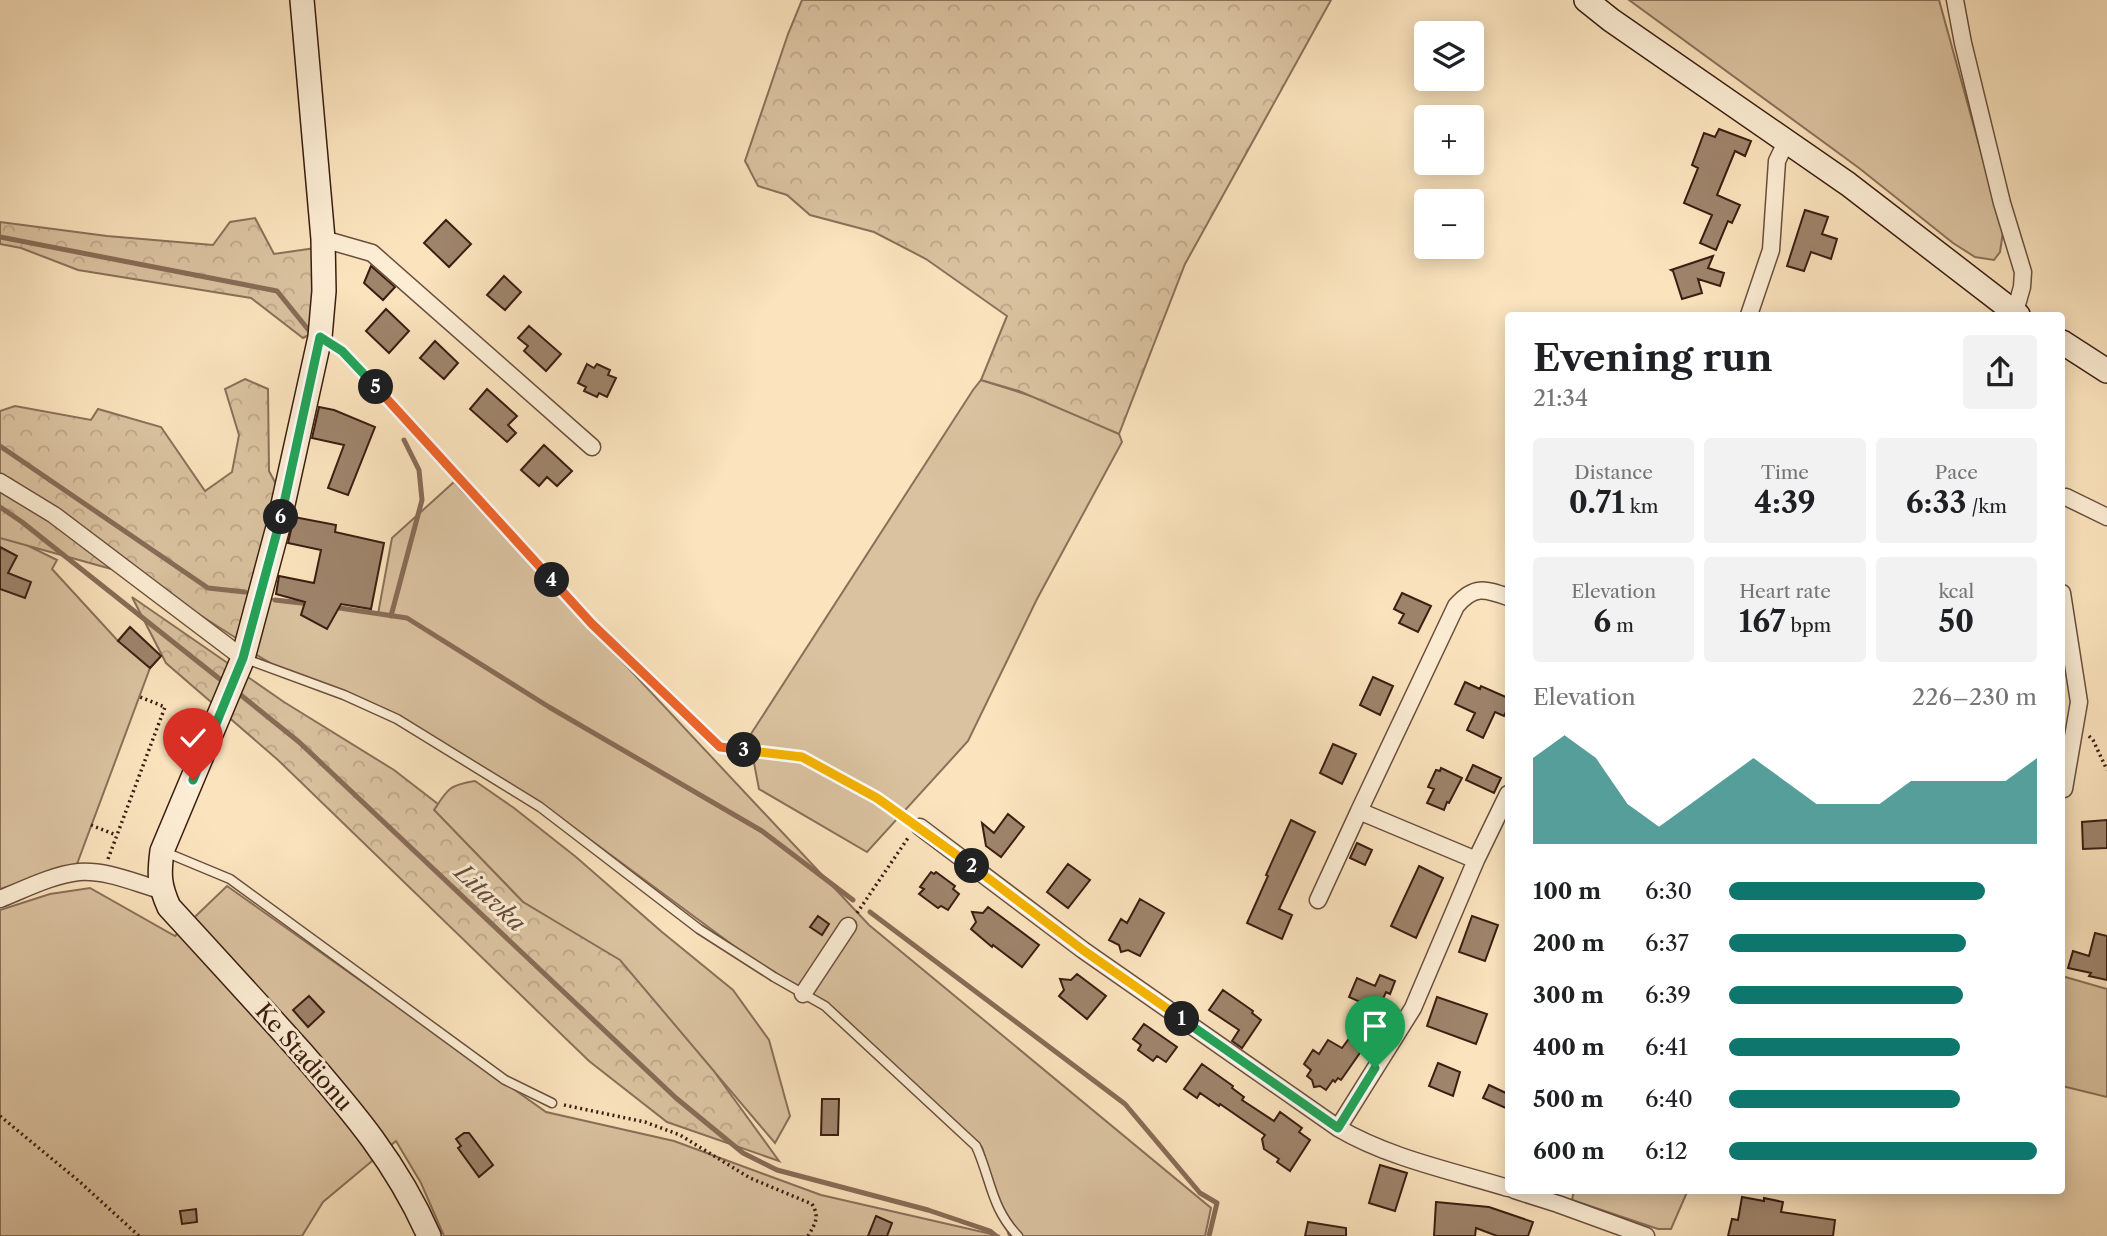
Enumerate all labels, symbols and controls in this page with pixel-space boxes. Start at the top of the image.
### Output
map controls [1414,21,1484,259]
button: layers [1414,21,1484,91]
button: + [1414,105,1484,175]
button: − [1414,189,1484,259]
text: Evening run [1533,334,1773,381]
button: share [1963,335,2037,409]
pin: 5 [358,370,394,404]
text: 5 [370,375,381,398]
text: 21:34 [1533,384,1588,412]
text: Distance [1574,461,1653,484]
text: Time [1761,461,1809,484]
text: Pace [1935,461,1978,484]
text: 0.71 [1569,484,1625,521]
text: 4:39 [1754,484,1816,521]
text: 6:33 [1906,484,1966,521]
text: km [1625,495,1658,518]
text: /km [1966,495,2007,518]
pin: 6 [264,500,298,534]
text: 6 [275,505,286,528]
pin: 4 [534,562,570,598]
text: 4 [546,568,557,591]
text: Elevation [1571,580,1656,603]
text: Heart rate [1739,580,1831,603]
text: kcal [1938,580,1974,603]
text: 6 [1593,603,1611,640]
text: 167 [1739,603,1785,640]
text: 50 [1938,603,1974,640]
text: m [1611,614,1634,637]
text: bpm [1785,614,1831,637]
text: Elevation [1533,683,1636,711]
text: 226–230 m [1912,683,2037,711]
pin [163,708,223,780]
icon: check [174,719,212,757]
pin: 3 [726,732,762,768]
text: 3 [738,738,749,761]
pin: 2 [954,848,990,884]
text: 2 [966,854,977,877]
water label: Litavka [448,856,532,938]
text: 100 m [1533,877,1601,905]
text: 6:30 [1645,877,1692,905]
text: 200 m [1533,929,1605,957]
text: 6:37 [1645,929,1689,957]
text: 300 m [1533,981,1604,1009]
text: 6:39 [1645,981,1691,1009]
pin [1345,996,1405,1068]
street label: Ke Stadionu [249,997,359,1117]
pin: 1 [1164,1002,1200,1036]
text: 1 [1177,1007,1186,1030]
icon: arrive [1356,1007,1394,1045]
text: 400 m [1533,1033,1605,1061]
text: 6:41 [1645,1033,1688,1061]
text: 500 m [1533,1085,1604,1113]
text: 6:40 [1645,1085,1693,1113]
text: 600 m [1533,1137,1605,1165]
text: 6:12 [1645,1137,1688,1165]

